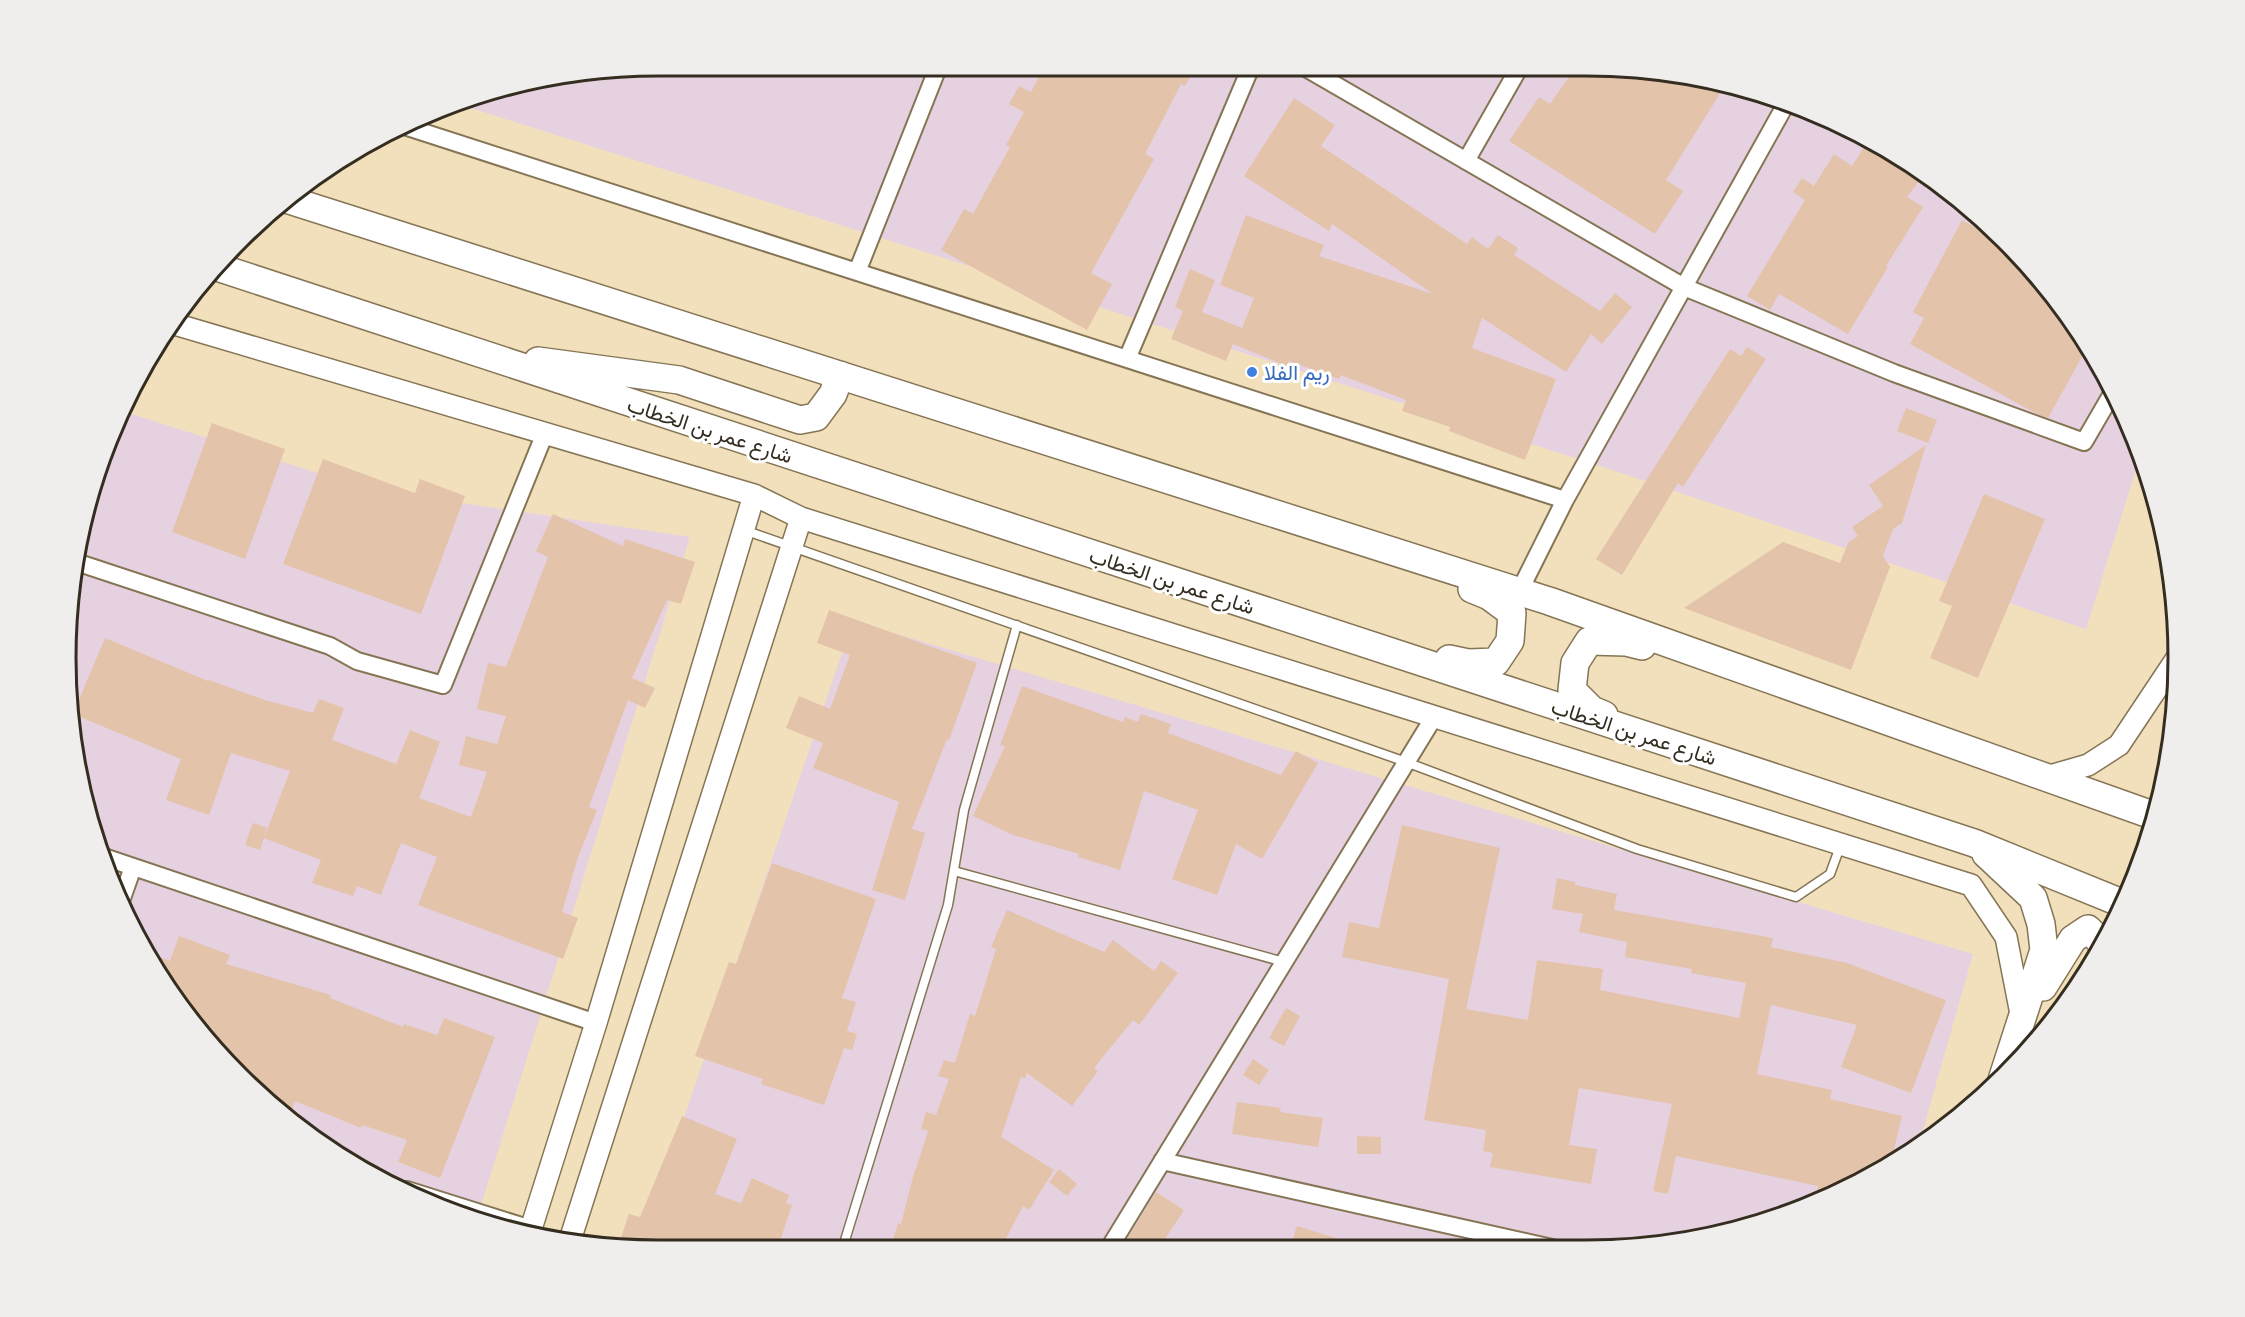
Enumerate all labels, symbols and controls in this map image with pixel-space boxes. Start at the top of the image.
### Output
place label: ريم الفلا [1264,360,1330,387]
marker: ريم الفلا [1245,365,1259,379]
street label: شارع عمر بن الخطاب [624,392,796,470]
street label: شارع عمر بن الخطاب [1086,543,1258,621]
street label: شارع عمر بن الخطاب [1548,694,1720,772]

